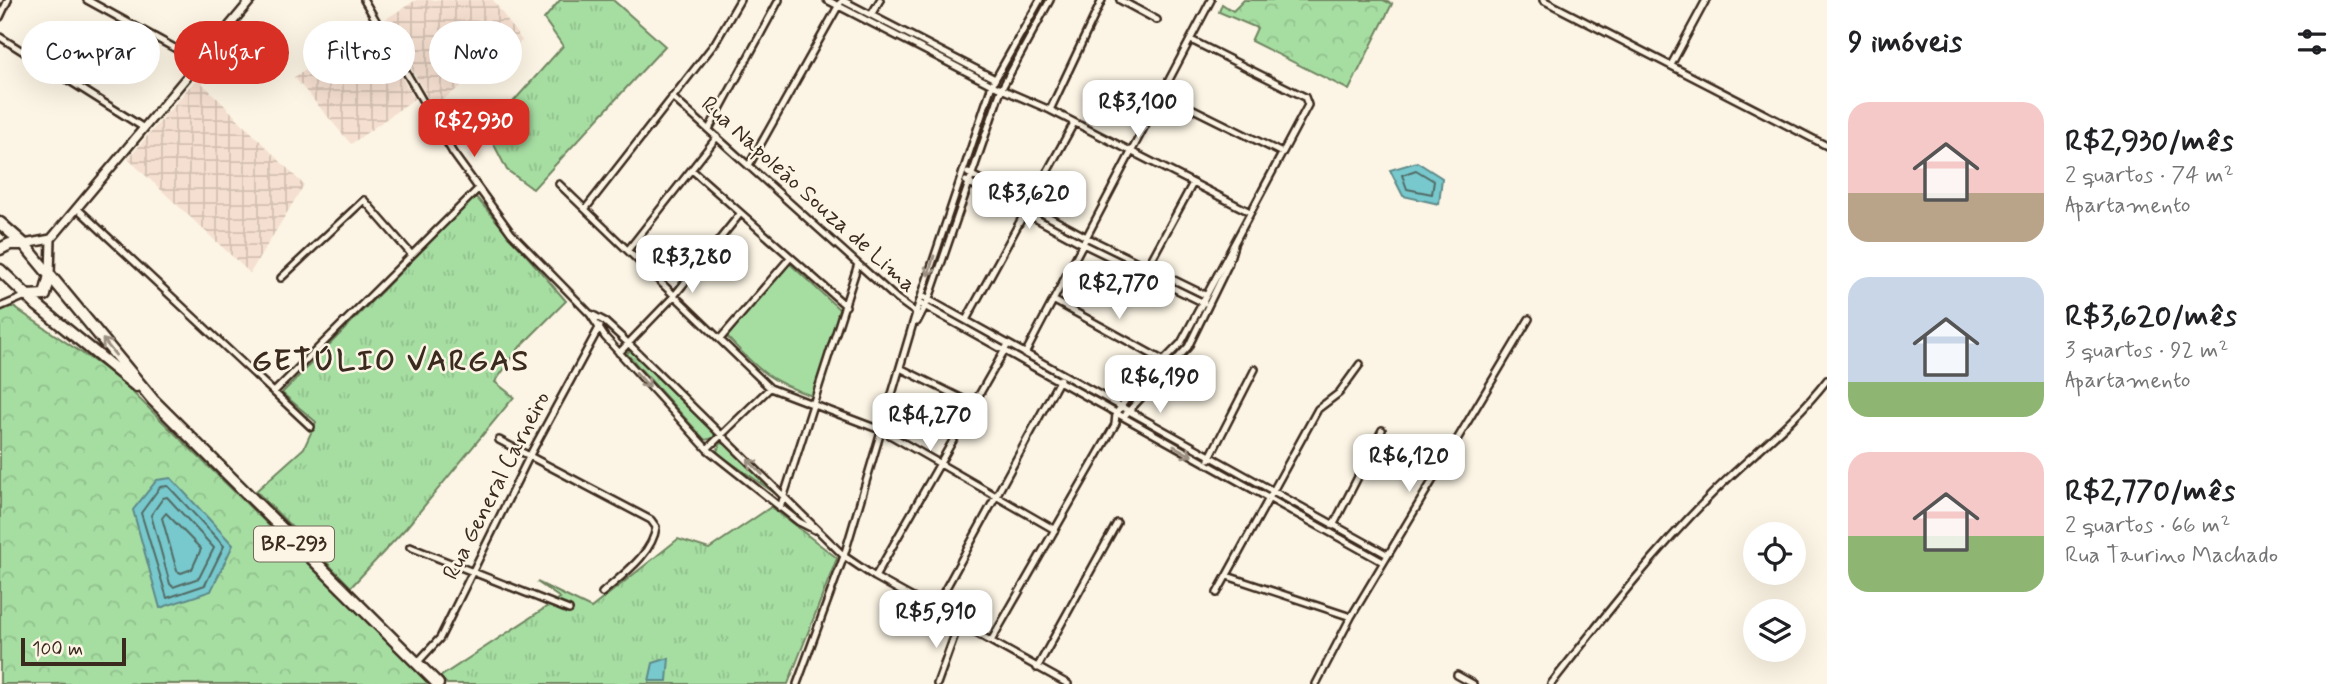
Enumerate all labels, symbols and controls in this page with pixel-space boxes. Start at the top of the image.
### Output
chip: Comprar [21,21,160,84]
chip: Alugar [174,21,289,84]
chip: Filtros [303,21,415,84]
chip: Novo [429,21,522,84]
text: 9 imóveis [1848,23,1962,62]
icon: filters [2293,23,2331,61]
pin: R$3,100 [1073,80,1203,140]
text: R$3,100 [1099,88,1177,118]
street label: Rua Napoleão Souza de Lima [694,90,922,300]
pin: R$2,930 [409,100,539,159]
text: R$2,930 [434,107,514,137]
text: R$2,930/mês [2065,122,2233,161]
icon: home [1904,130,1988,214]
text: 2 quartos · 74 m² [2065,161,2234,191]
pin: R$3,620 [964,172,1094,231]
text: R$3,620 [988,179,1070,209]
text: Apartamento [2065,191,2191,221]
pin: R$3,280 [627,236,757,295]
text: R$3,280 [652,243,732,273]
one-way arrow [924,255,936,277]
pin: R$2,770 [1054,262,1184,321]
text: R$2,770 [1079,269,1159,299]
text: R$3,620/mês [2065,297,2237,336]
icon: home [1904,305,1988,389]
text: 3 quartos · 92 m² [2065,336,2228,366]
one-way arrow [102,339,117,357]
district label: GETÚLIO VARGAS [252,342,530,381]
pin: R$6,190 [1095,356,1225,415]
text: R$6,190 [1121,363,1199,393]
text: Apartamento [2065,366,2191,396]
one-way arrow [635,371,651,389]
street label: Rua General Carneiro [436,387,558,585]
pin: R$4,270 [865,393,995,453]
text: R$4,270 [888,401,972,431]
pin: R$6,120 [1344,434,1474,494]
text: R$6,120 [1369,442,1449,472]
one-way arrow [1172,445,1193,458]
one-way arrow [747,459,764,476]
text: R$2,770/mês [2065,472,2235,511]
icon: home [1904,480,1988,564]
text: 2 quartos · 66 m² [2065,511,2230,541]
map controls [1743,522,1806,662]
button: locate [1743,522,1806,585]
road number: BR-293 [254,526,334,562]
text: Rua Taurino Machado [2065,541,2278,571]
pin: R$5,910 [871,590,1001,650]
text: R$5,910 [895,598,977,628]
button: layers [1743,599,1806,662]
scale bar [21,635,126,667]
text: 100 m [32,637,83,662]

